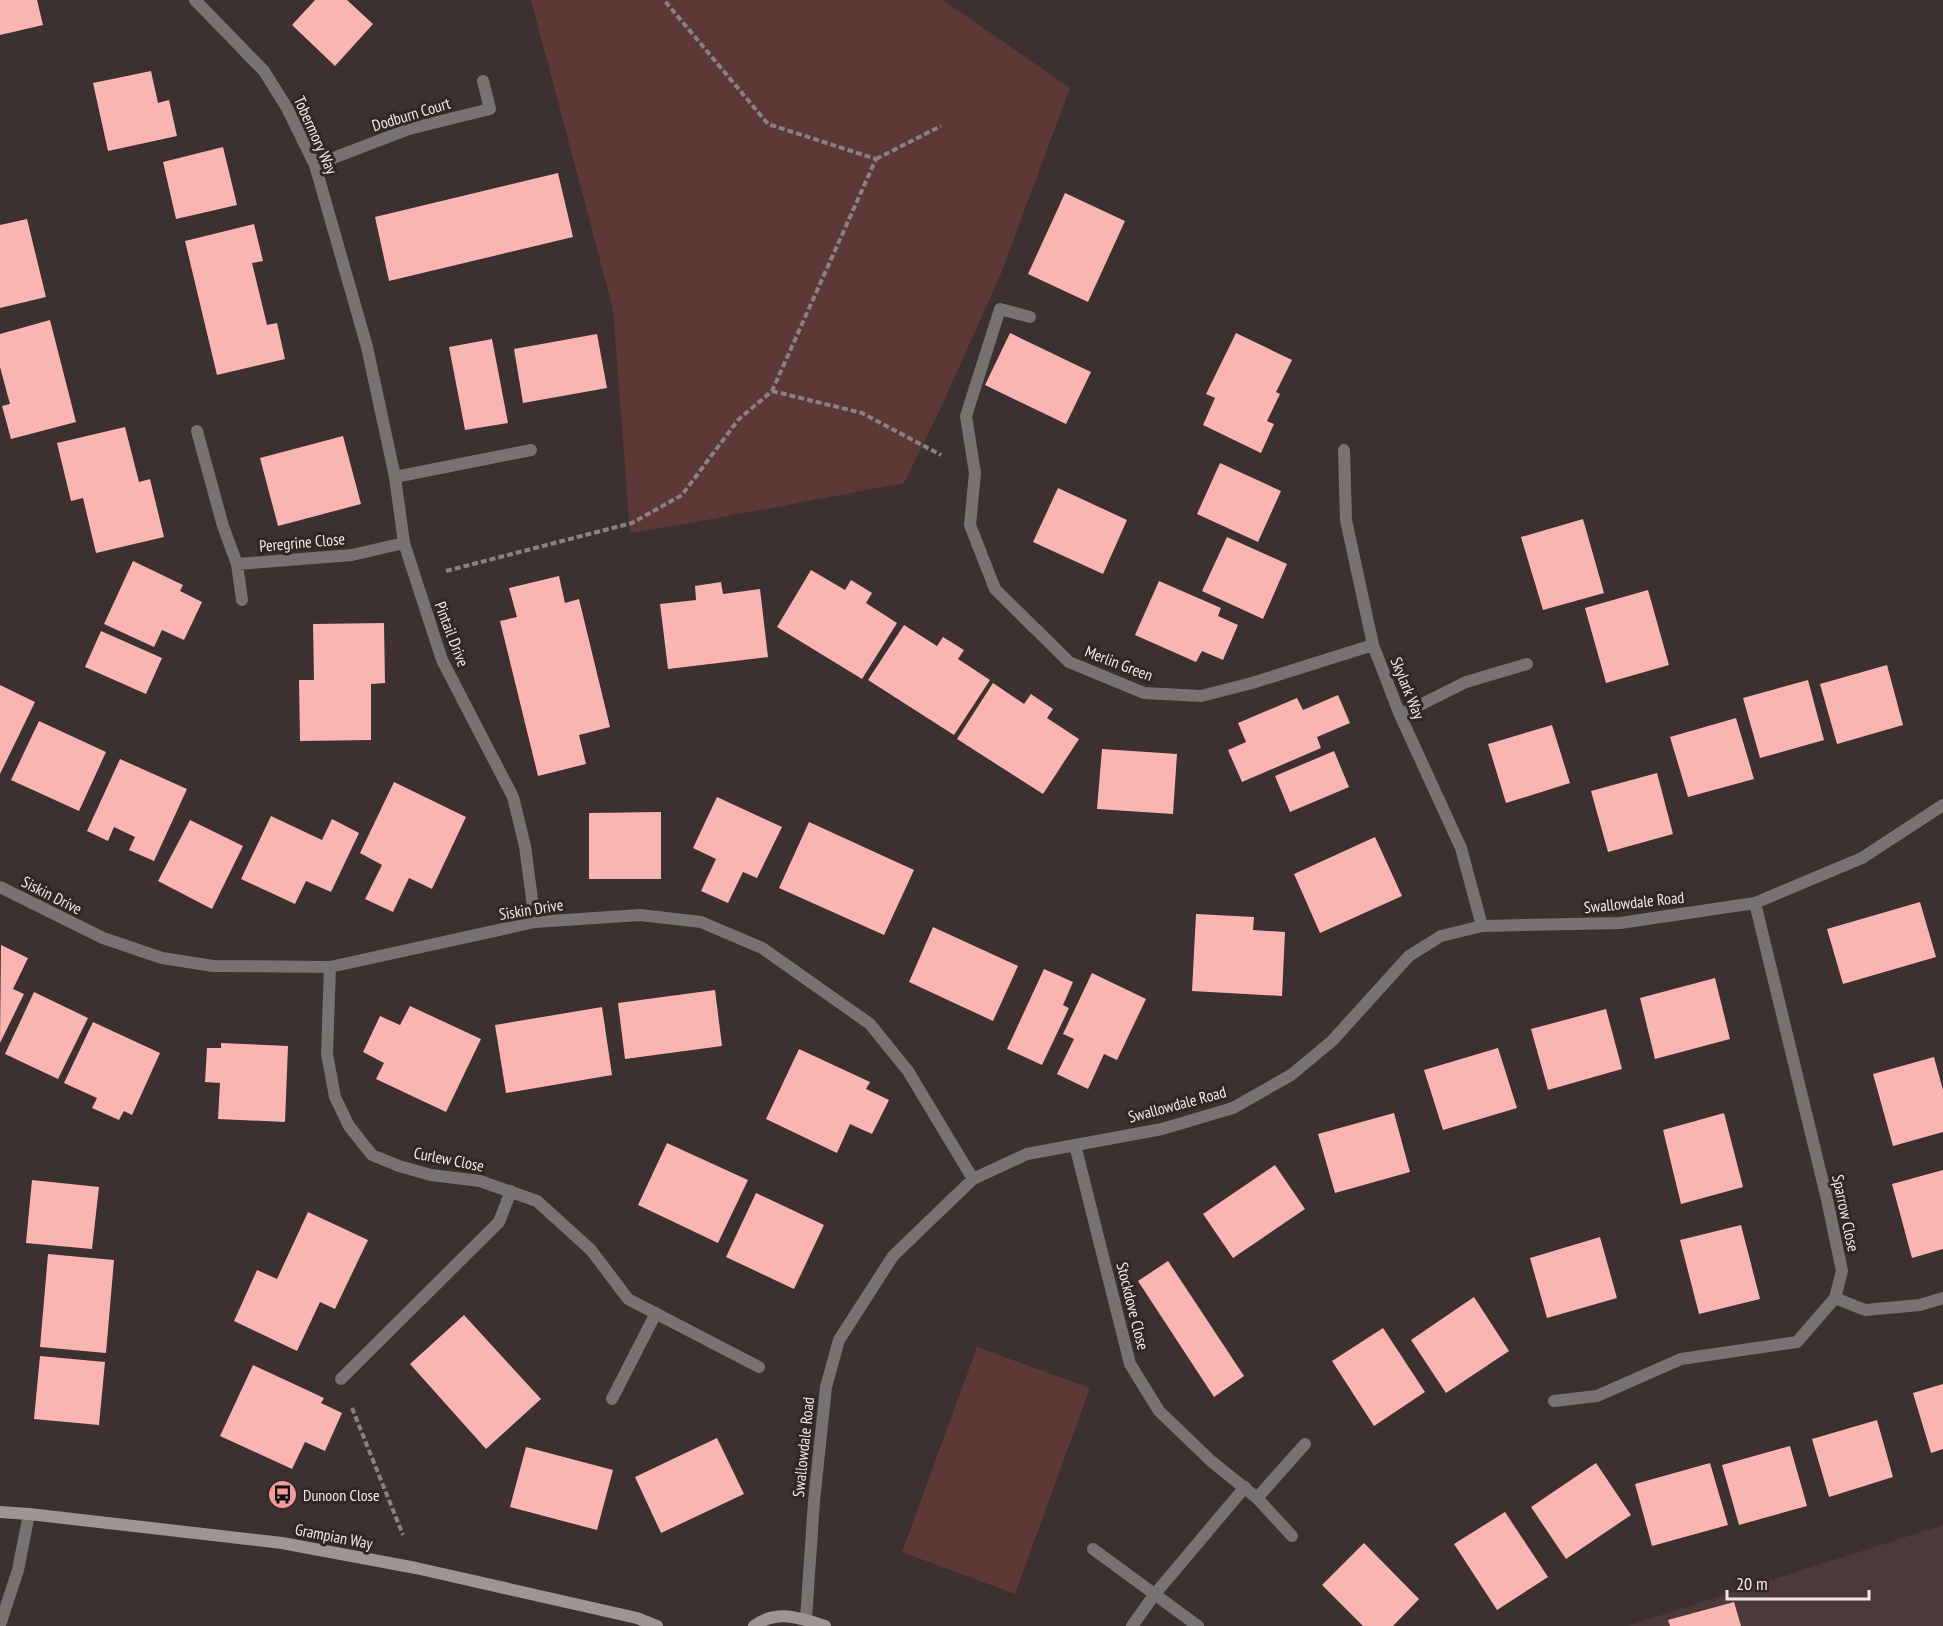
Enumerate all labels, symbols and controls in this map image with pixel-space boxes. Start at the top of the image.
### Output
street label: Dodburn Court [369,92,453,135]
street label: Tobermory Way [290,93,342,177]
street label: Peregrine Close [258,528,346,556]
street label: Pintail Drive [430,599,474,669]
street label: Merlin Green [1082,641,1156,685]
street label: Skylark Way [1387,654,1429,722]
street label: Siskin Drive [19,871,85,919]
street label: Swallowdale Road [1583,887,1685,917]
street label: Siskin Drive [497,894,565,924]
street label: Swallowdale Road [1126,1081,1228,1127]
street label: Curlew Close [412,1142,486,1176]
street label: Sparrow Close [1828,1173,1864,1253]
street label: Stockdove Close [1112,1260,1154,1352]
street label: Swallowdale Road [788,1396,818,1498]
bus stop icon: Dunoon Close [266,1479,298,1511]
place label: Dunoon Close [303,1485,380,1505]
street label: Grampian Way [293,1519,375,1553]
scale bar [1727,1563,1870,1601]
text: 20 m [1736,1572,1768,1595]

